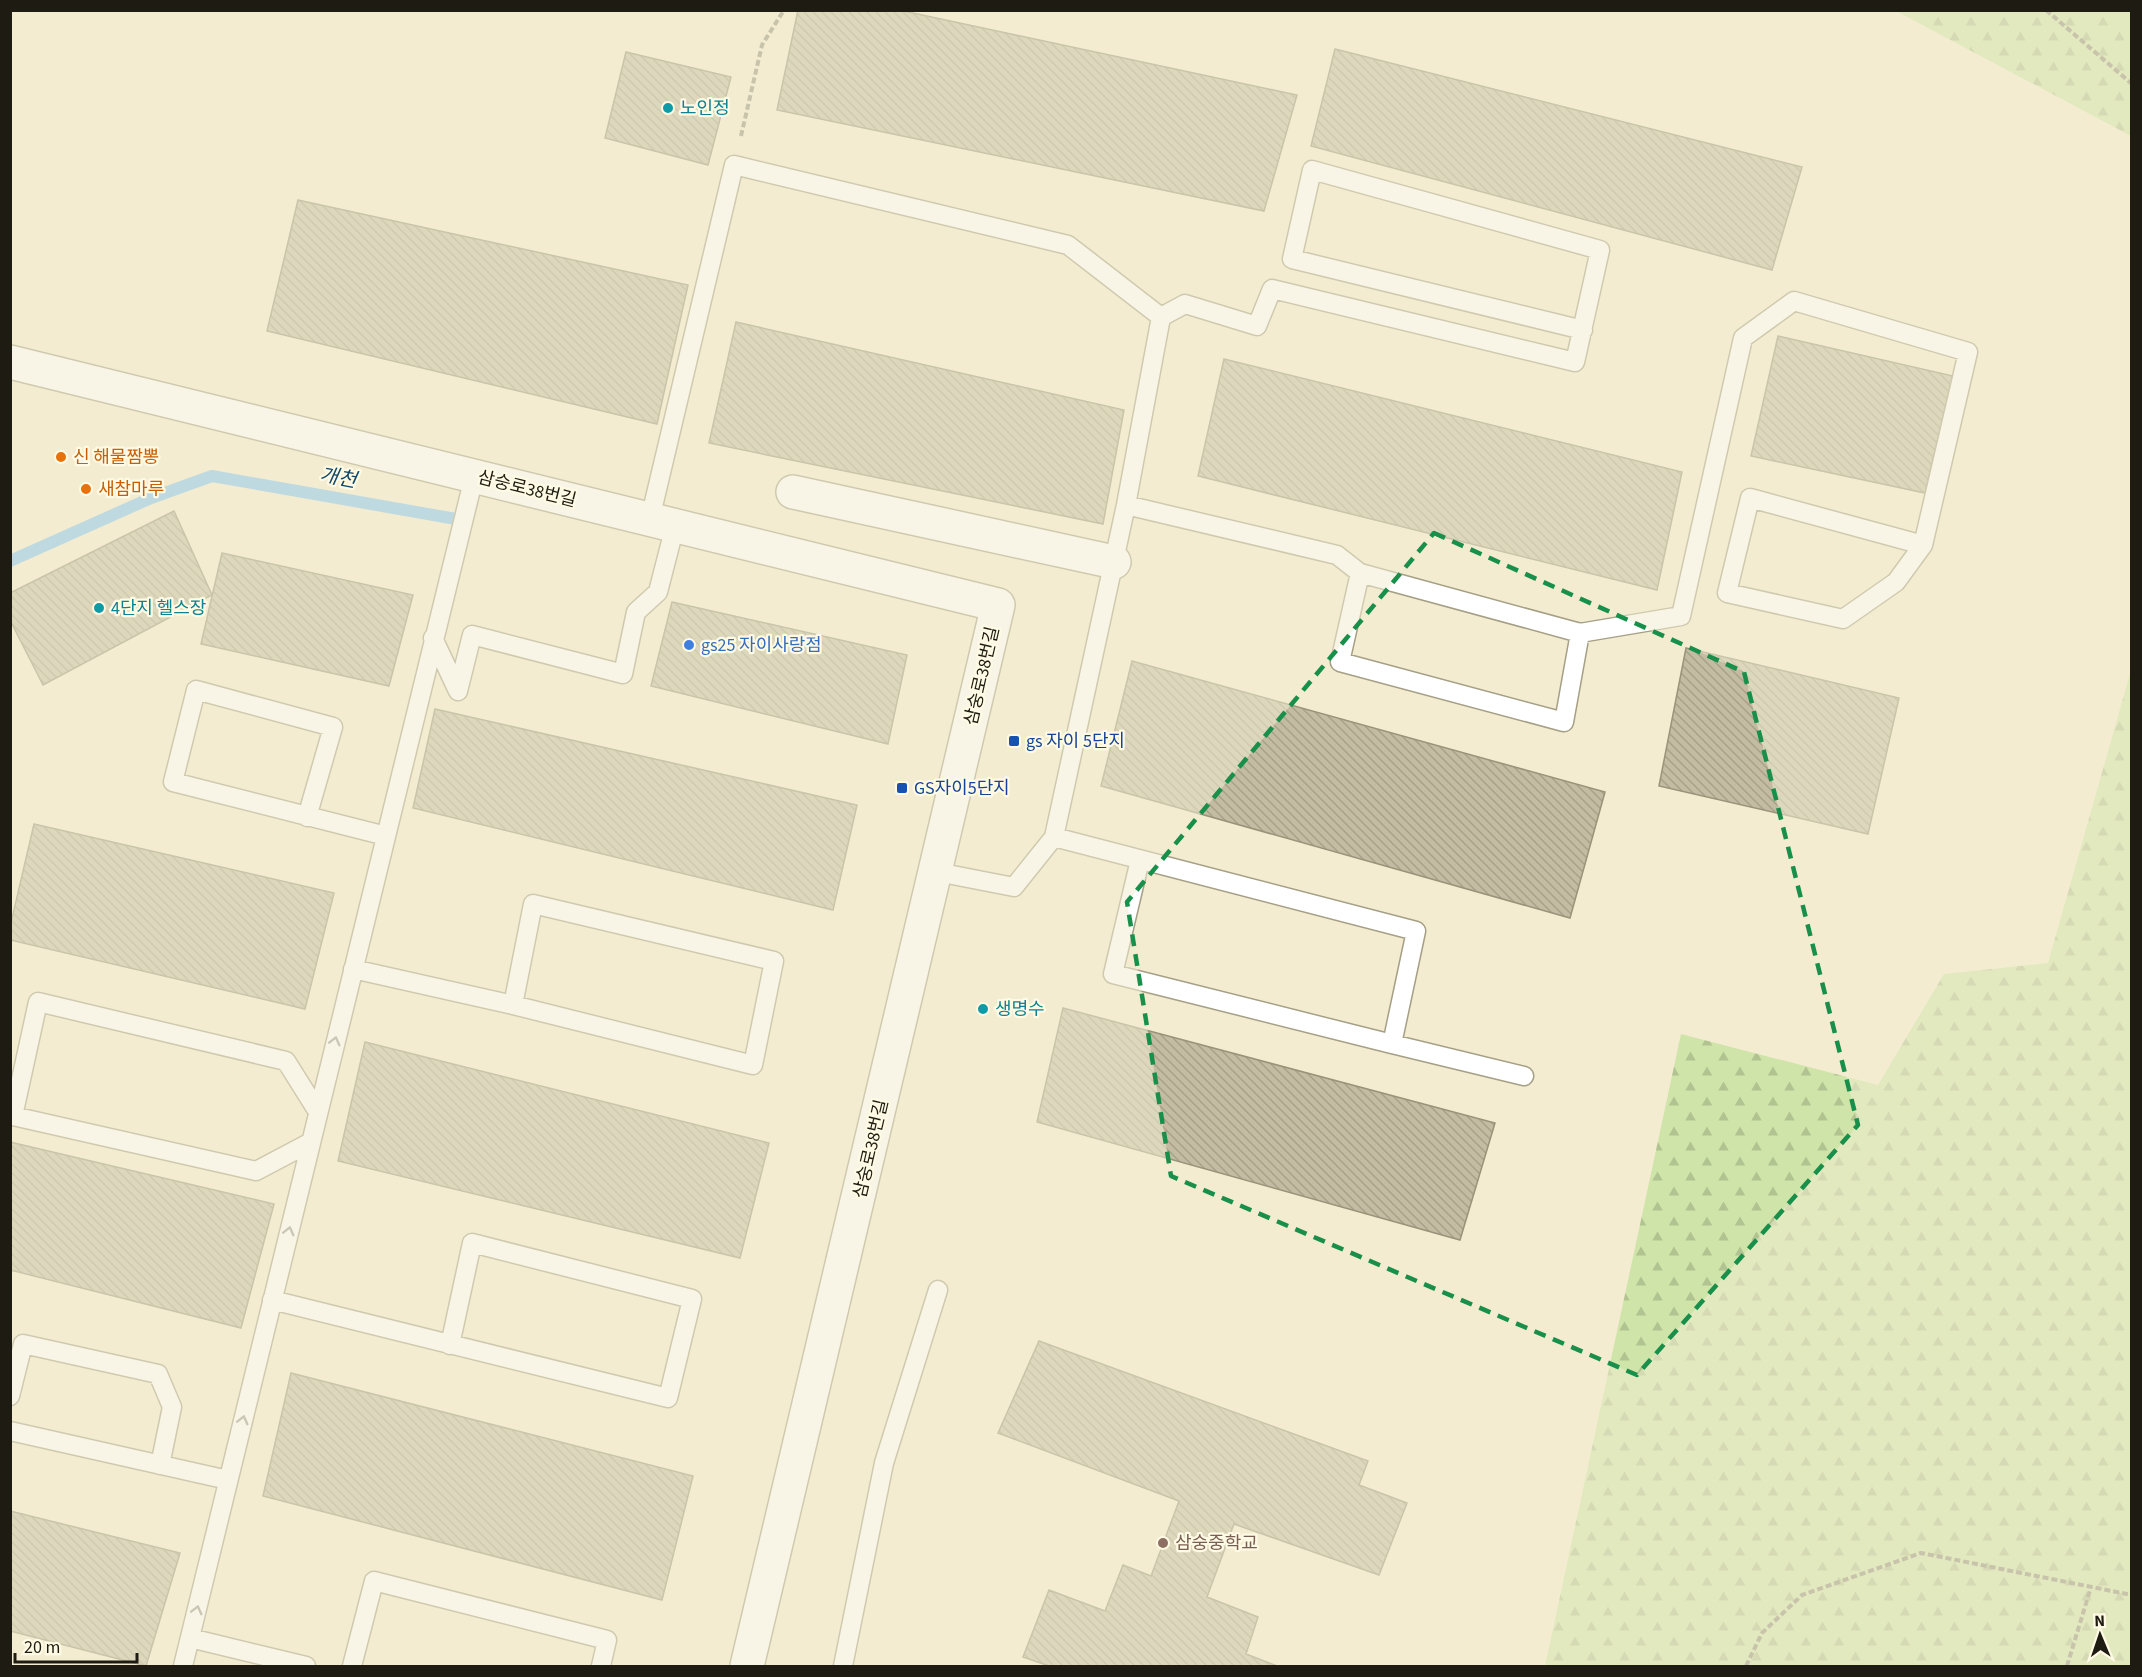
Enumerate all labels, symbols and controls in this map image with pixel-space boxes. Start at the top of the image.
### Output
place label: 노인정 [680,96,730,121]
marker: 노인정 [661,101,675,115]
place label: 신 해물짬뽕 [73,445,159,470]
marker: 신 해물짬뽕 [54,450,68,464]
water label: 개천 [317,461,361,495]
street label: 삼숭로38번길 [475,465,579,513]
place label: 새참마루 [98,477,164,502]
marker: 새참마루 [79,482,93,496]
place label: 4단지 헬스장 [111,596,206,621]
marker: 4단지 헬스장 [92,601,106,615]
street label: 삼숭로38번길 [958,624,1006,728]
place label: gs25 자이사랑점 [701,633,822,658]
marker: gs25 자이사랑점 [682,638,696,652]
place label: gs 자이 5단지 [1026,729,1125,754]
marker: gs 자이 5단지 [1007,734,1021,748]
place label: GS자이5단지 [914,776,1010,801]
marker: GS자이5단지 [895,781,909,795]
place label: 생명수 [995,997,1045,1022]
marker: 생명수 [976,1002,990,1016]
one-way arrow [328,1037,341,1047]
street label: 삼숭로38번길 [847,1097,895,1201]
one-way arrow [281,1226,294,1236]
one-way arrow [235,1415,248,1425]
place label: 삼숭중학교 [1175,1531,1258,1556]
marker: 삼숭중학교 [1156,1536,1170,1550]
one-way arrow [189,1605,202,1615]
north arrow [2070,1605,2130,1665]
text: N [2094,1610,2105,1632]
scale bar [15,1626,136,1664]
text: 20 m [24,1635,60,1660]

